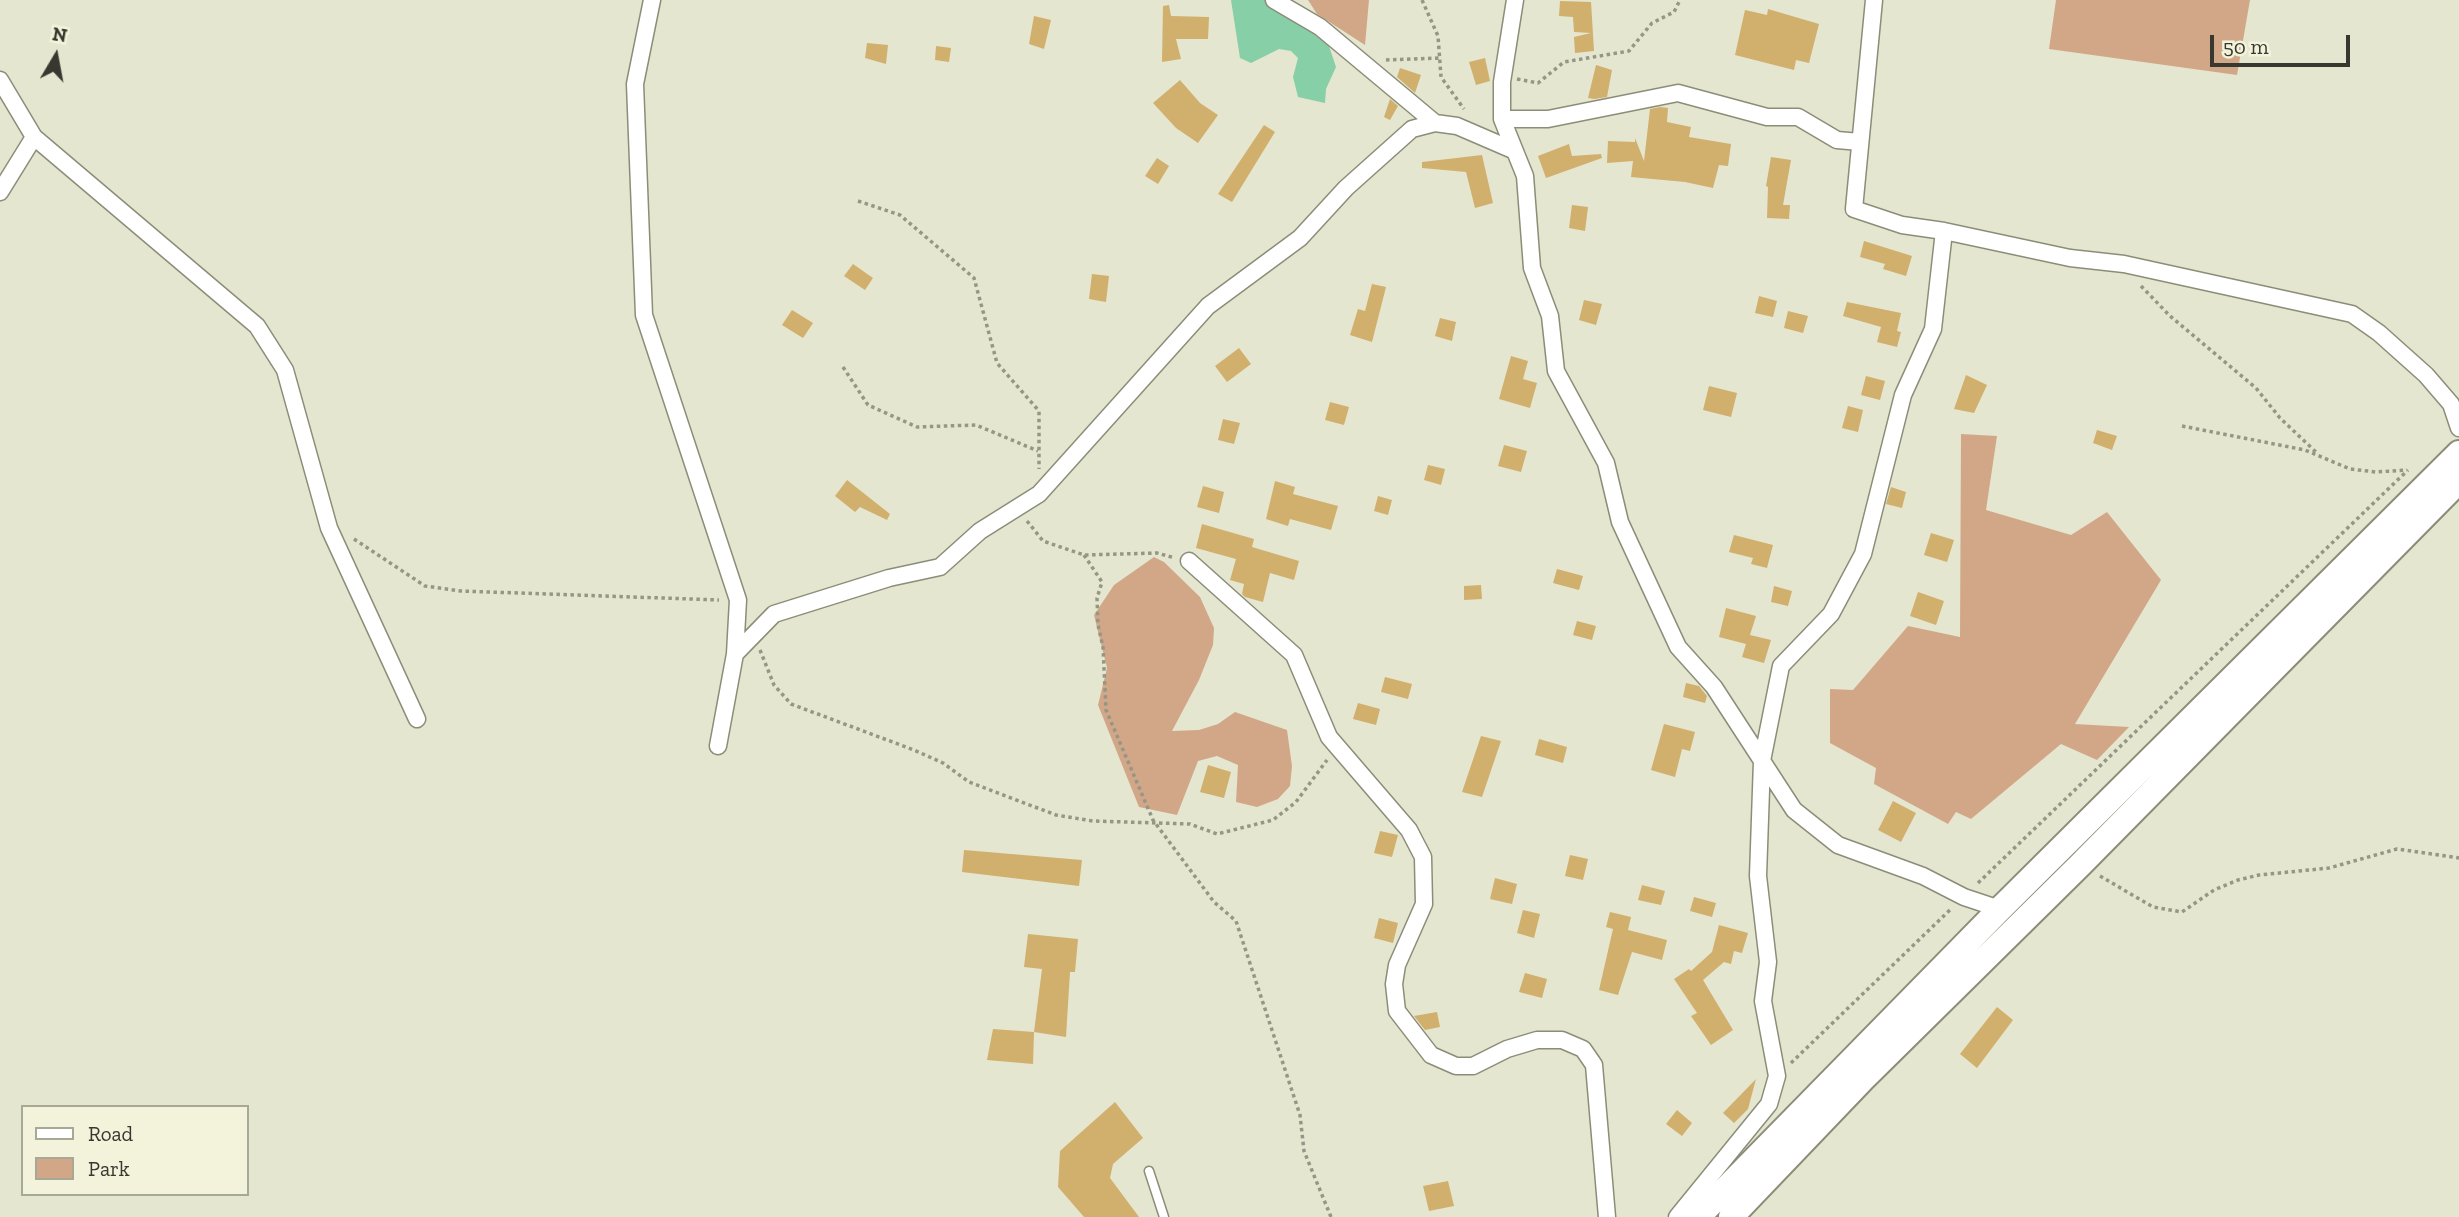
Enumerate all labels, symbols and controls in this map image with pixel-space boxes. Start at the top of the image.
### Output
north arrow [21,21,91,91]
scale bar [2214,21,2354,65]
text: N [51,22,69,47]
text: 50 m [2223,34,2269,59]
legend [21,1105,248,1196]
text: Road [88,1121,133,1146]
text: Park [88,1156,130,1181]

